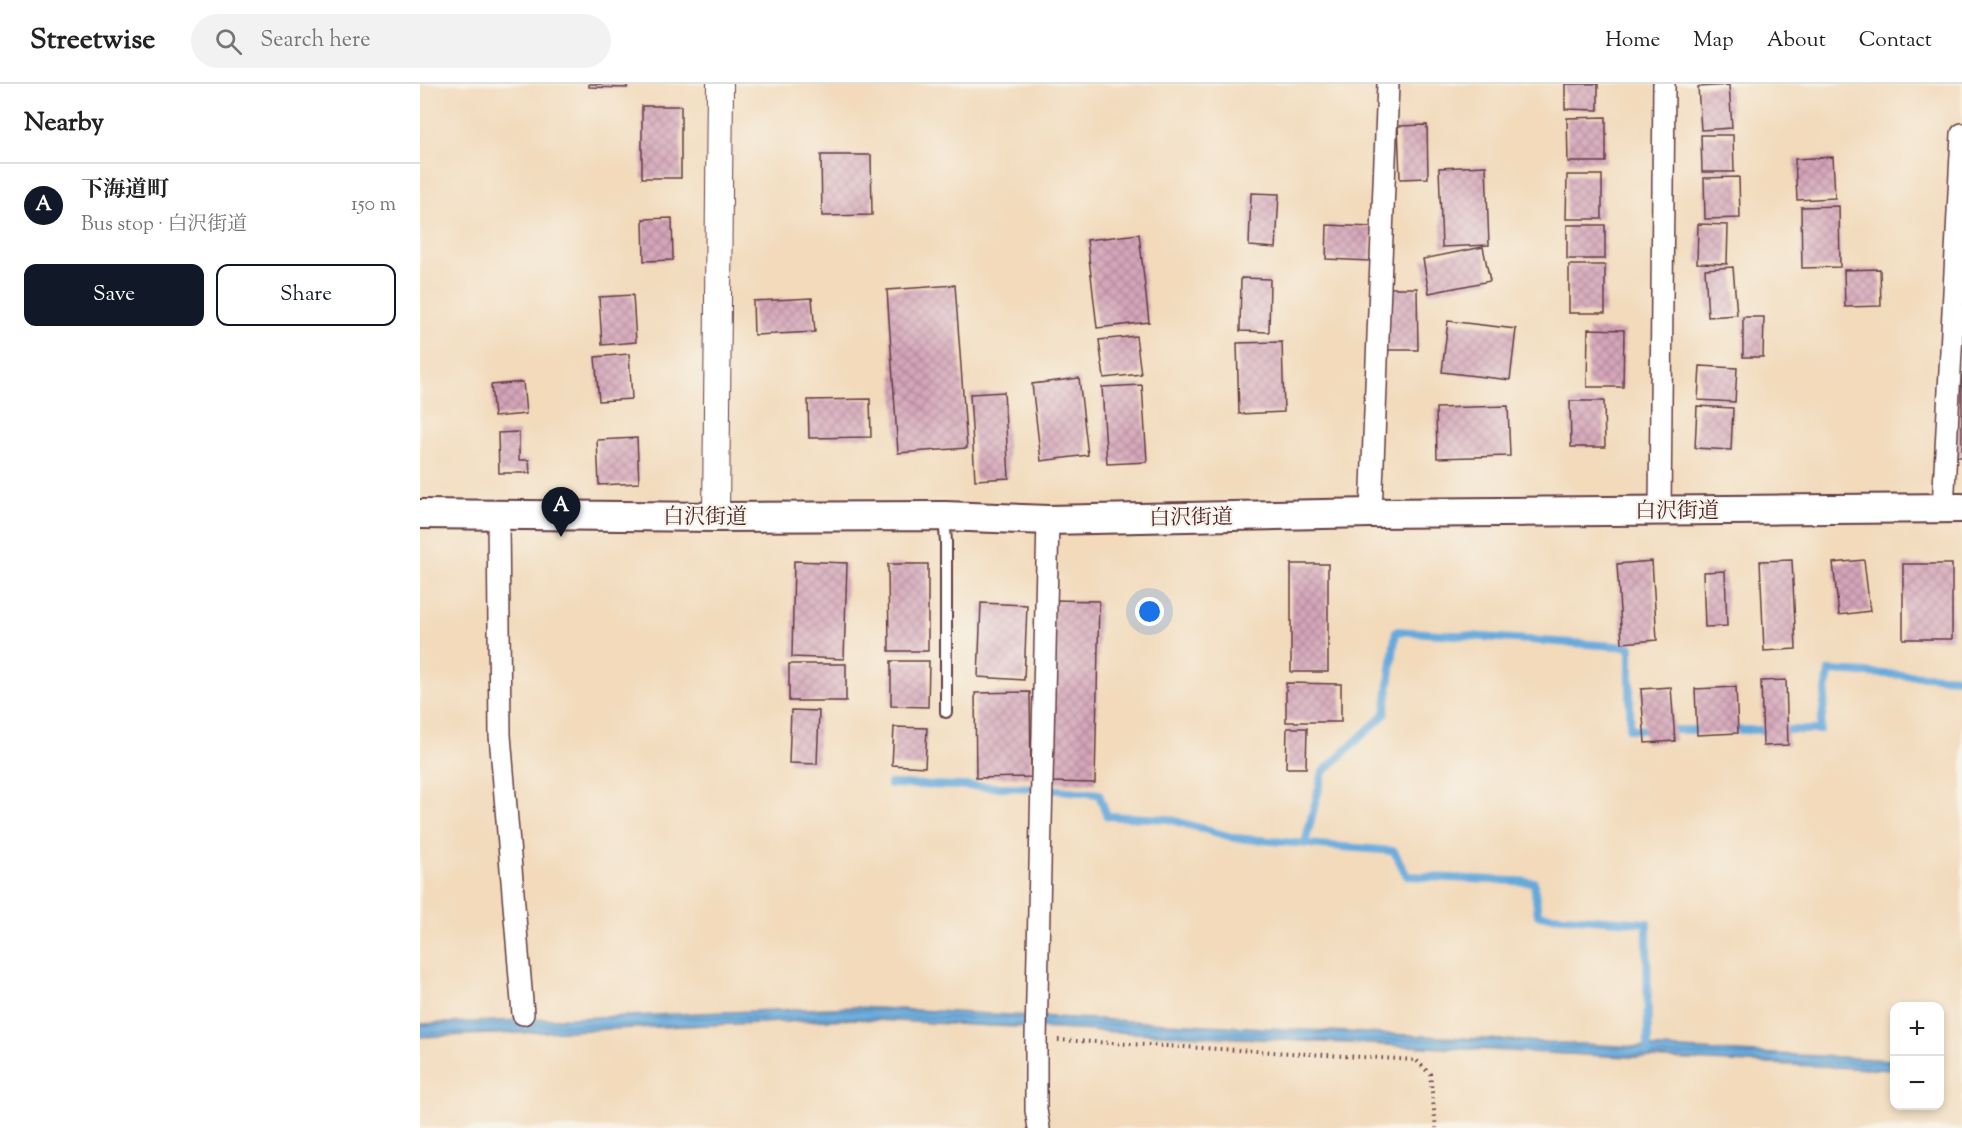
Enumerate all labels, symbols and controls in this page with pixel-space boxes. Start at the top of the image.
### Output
search box [191,14,611,68]
text: Streetwise [30,21,155,61]
icon: search [212,25,245,58]
text: Search here [260,25,371,57]
text: Home [1605,26,1660,56]
text: Map [1693,26,1734,56]
text: About [1767,26,1826,56]
text: Contact [1859,26,1932,56]
text: Nearby [24,105,104,142]
text: 下海道町 [81,175,169,207]
text: A [35,191,52,220]
text: 150 m [351,191,396,220]
text: Bus stop · 白沢街道 [81,211,247,240]
button: Save [24,264,204,326]
button: Share [216,264,396,326]
pin: A [542,488,580,537]
street label: 白沢街道 [1635,497,1719,527]
street label: 白沢街道 [663,503,747,533]
street label: 白沢街道 [1149,503,1233,535]
your location [1135,597,1164,626]
map controls [1890,1002,1944,1110]
button: + [1890,1002,1944,1056]
button: − [1890,1056,1944,1110]

